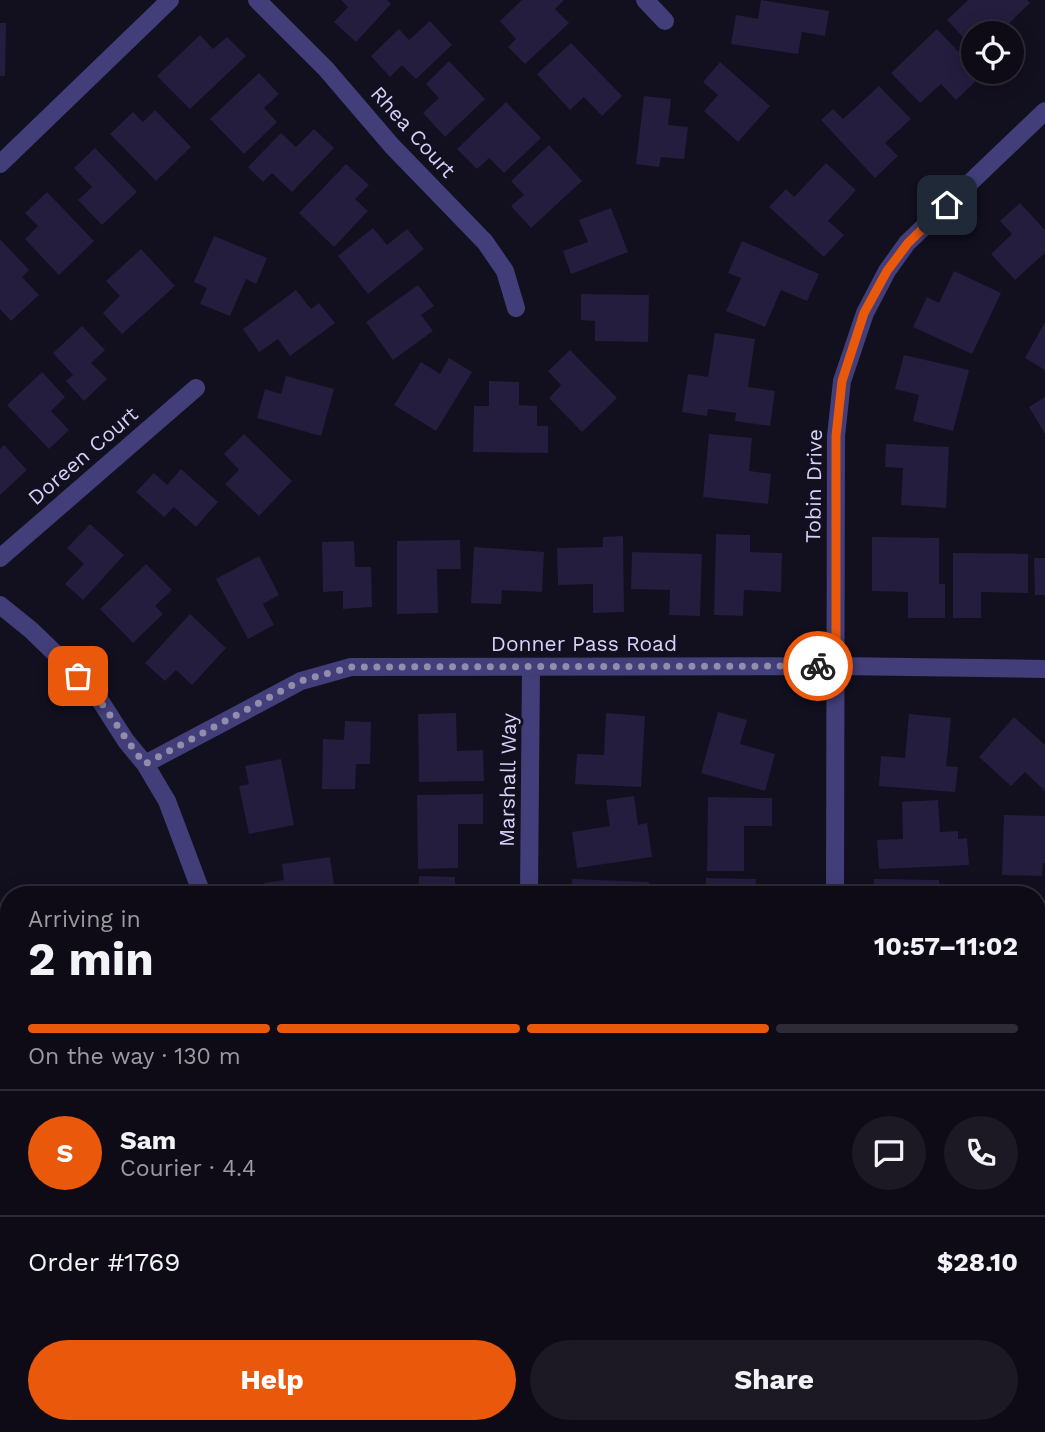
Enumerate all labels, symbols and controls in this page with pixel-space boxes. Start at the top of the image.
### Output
map controls [961,21,1024,84]
button: locate [961,21,1024,84]
street label: Rhea Court [366,81,461,183]
pin [917,175,977,235]
icon: home [928,186,966,224]
street label: Doreen Court [23,401,143,510]
street label: Tobin Drive [800,429,827,543]
street label: Donner Pass Road [491,631,677,656]
courier [783,631,853,701]
pin [48,646,108,706]
icon: bike [799,647,837,685]
icon: bag [59,657,97,695]
street label: Marshall Way [494,713,521,847]
text: Arriving in [28,906,141,933]
text: 10:57–11:02 [874,931,1018,961]
text: 2 min [28,932,154,986]
text: On the way · 130 m [28,1043,241,1070]
button: chat [852,1116,926,1190]
button: phone [944,1116,1018,1190]
text: Sam [120,1125,176,1155]
text: S [57,1138,73,1168]
text: Courier · 4.4 [120,1155,256,1182]
text: Order #1769 [28,1247,180,1277]
text: $28.10 [937,1247,1018,1277]
button: Help [28,1340,516,1420]
button: Share [530,1340,1018,1420]

